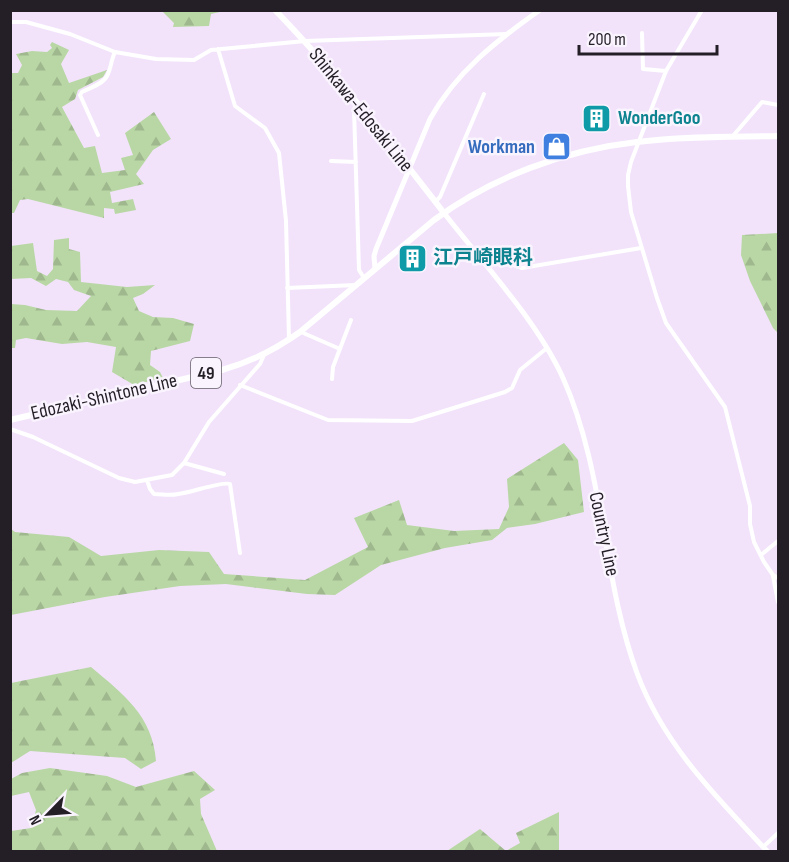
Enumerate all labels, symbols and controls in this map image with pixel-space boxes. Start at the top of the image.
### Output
scale bar [579,18,717,56]
text: 200 m [588,29,626,50]
street label: Shinkawa-Edosaki Line [304,43,418,177]
building icon: WonderGoo [581,102,613,134]
place label: WonderGoo [618,106,701,130]
shop icon: Workman [540,131,572,163]
place label: Workman [468,135,535,159]
building icon: 江戸崎眼科 [396,242,428,274]
place label: 江戸崎眼科 [433,246,533,270]
road number: 49 [191,358,221,388]
street label: Edozaki-Shintone Line [29,369,179,425]
street label: Country Line [583,490,625,578]
north arrow [18,784,78,844]
text: N [25,812,46,828]

